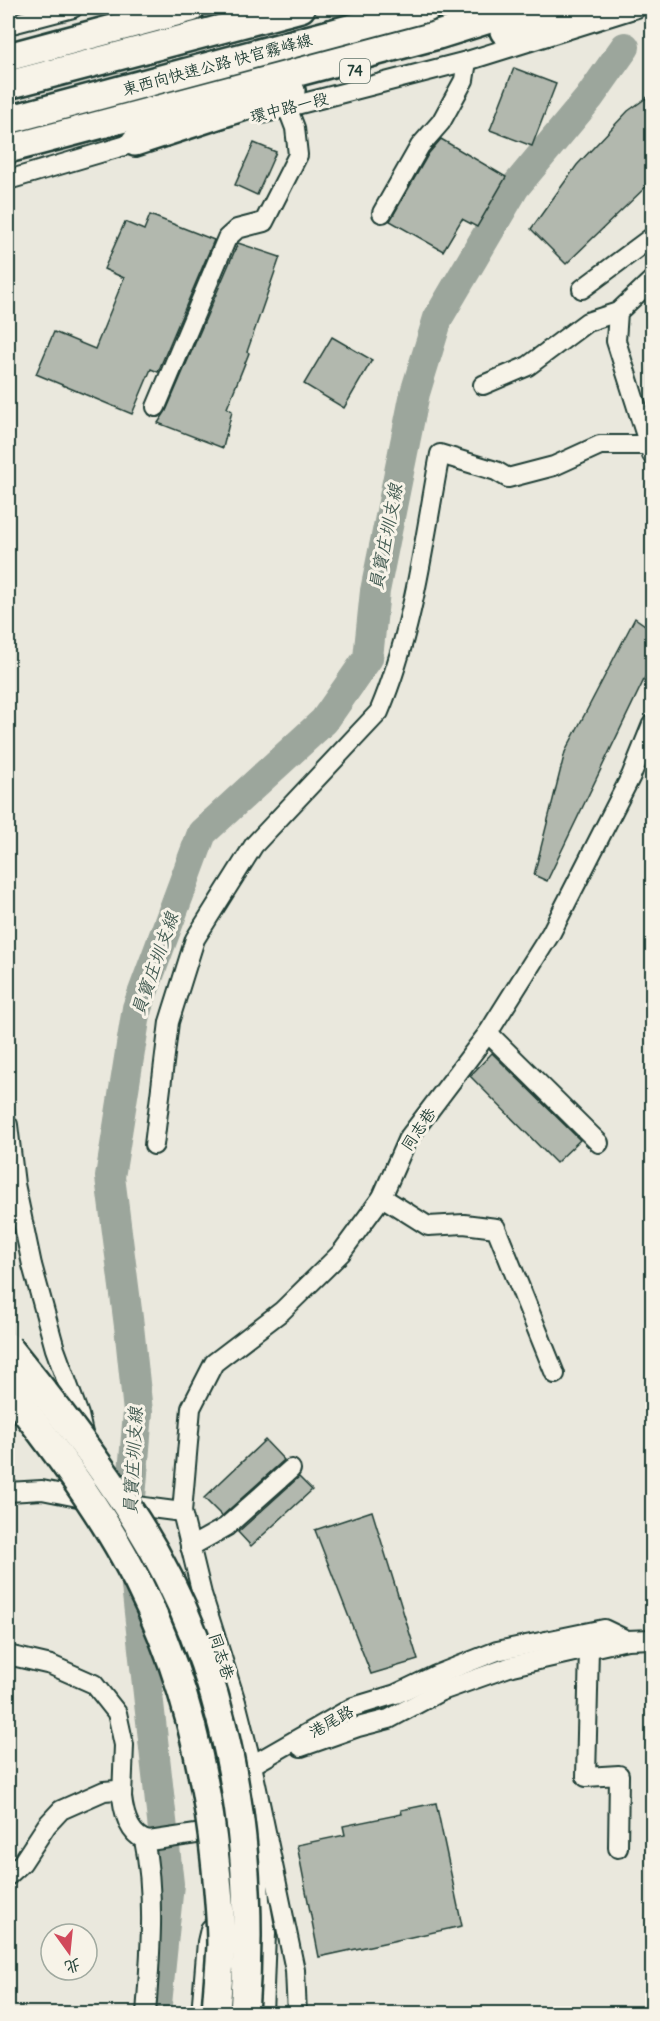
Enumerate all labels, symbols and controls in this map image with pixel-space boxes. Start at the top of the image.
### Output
street label: 東西向快速公路 快官霧峰線 [120,29,314,99]
road number: 74 [340,59,370,83]
street label: 環中路一段 [248,88,330,126]
water label: 員寶庄圳支線 [364,481,407,592]
water label: 員寶庄圳支線 [126,908,183,1019]
street label: 同志巷 [396,1104,440,1154]
water label: 員寶庄圳支線 [118,1405,147,1516]
street label: 同志巷 [205,1630,239,1682]
street label: 港尾路 [305,1701,357,1741]
north arrow [39,1922,99,1982]
text: 北 [63,1955,83,1978]

